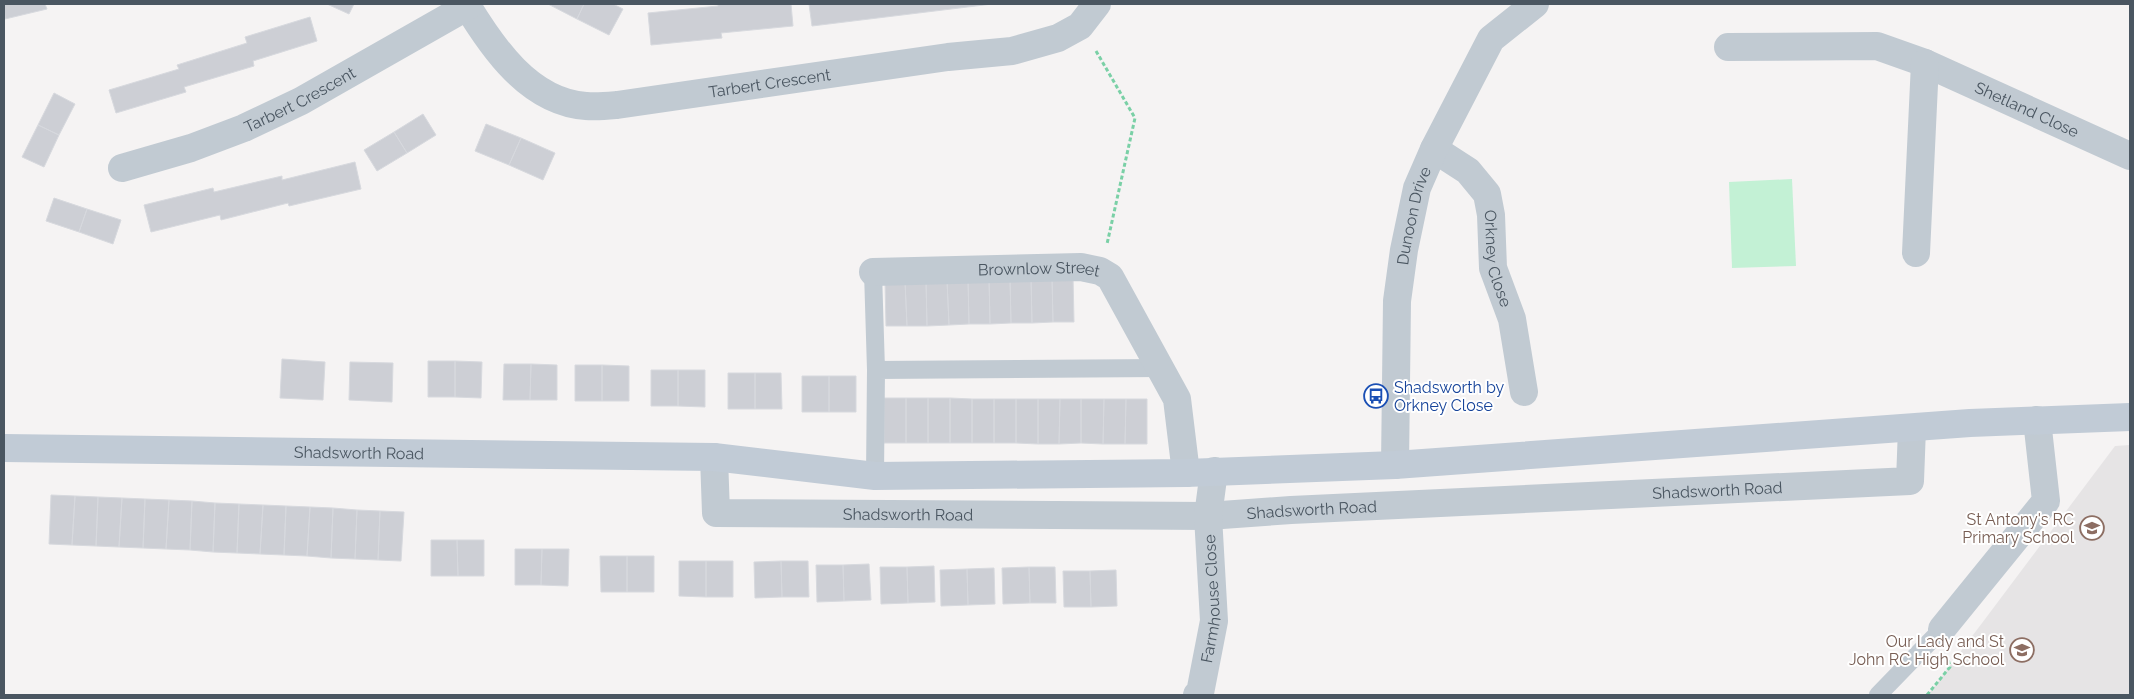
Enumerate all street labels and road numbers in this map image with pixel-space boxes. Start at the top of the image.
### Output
street label: Tarbert Crescent [241,63,359,137]
street label: Tarbert Crescent [707,65,832,102]
street label: Shetland Close [1972,78,2082,142]
street label: Dunoon Drive [1393,164,1435,266]
street label: Orkney Close [1481,209,1516,310]
street label: Brownlow Street [978,258,1102,281]
street label: Shadsworth Road [294,443,424,463]
street label: Shadsworth Road [1652,478,1783,503]
street label: Shadsworth Road [1246,497,1377,523]
street label: Shadsworth Road [843,505,973,525]
street label: Farmhouse Close [1197,534,1225,665]

